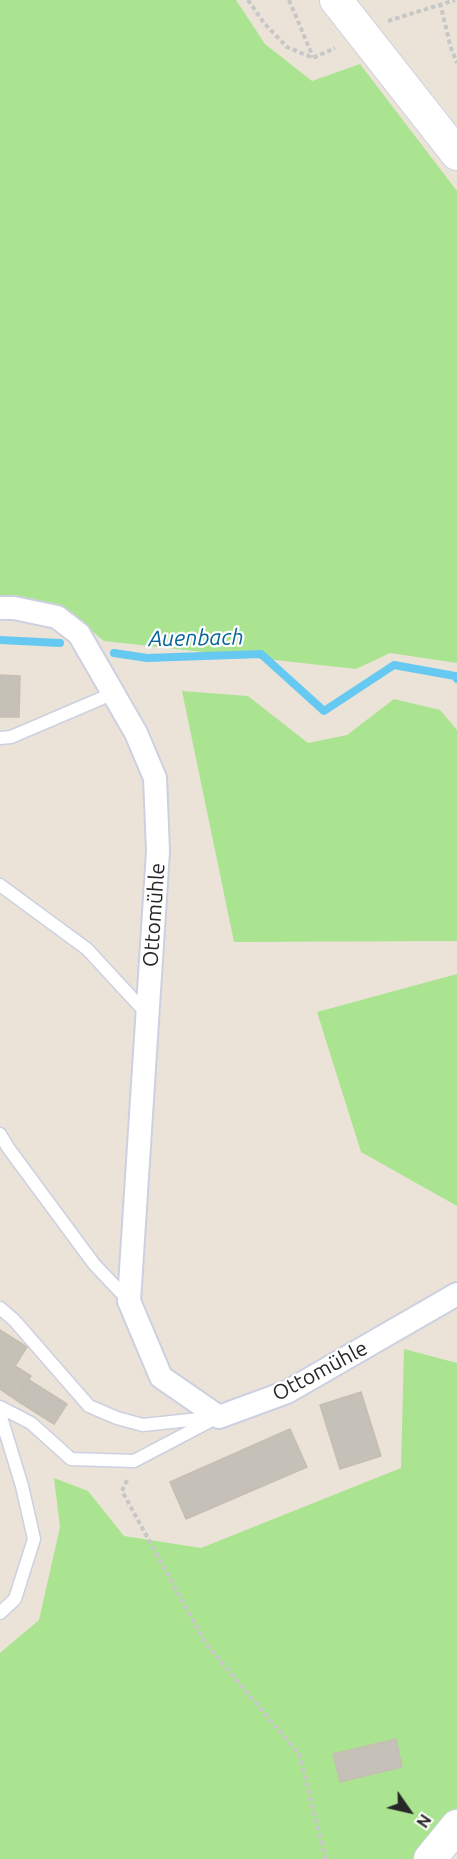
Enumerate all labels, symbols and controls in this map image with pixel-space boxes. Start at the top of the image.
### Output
water label: Auenbach [148,624,244,652]
street label: Ottomühle [138,862,170,968]
street label: Ottomühle [268,1335,372,1407]
north arrow [379,1781,439,1841]
text: N [413,1811,435,1831]

